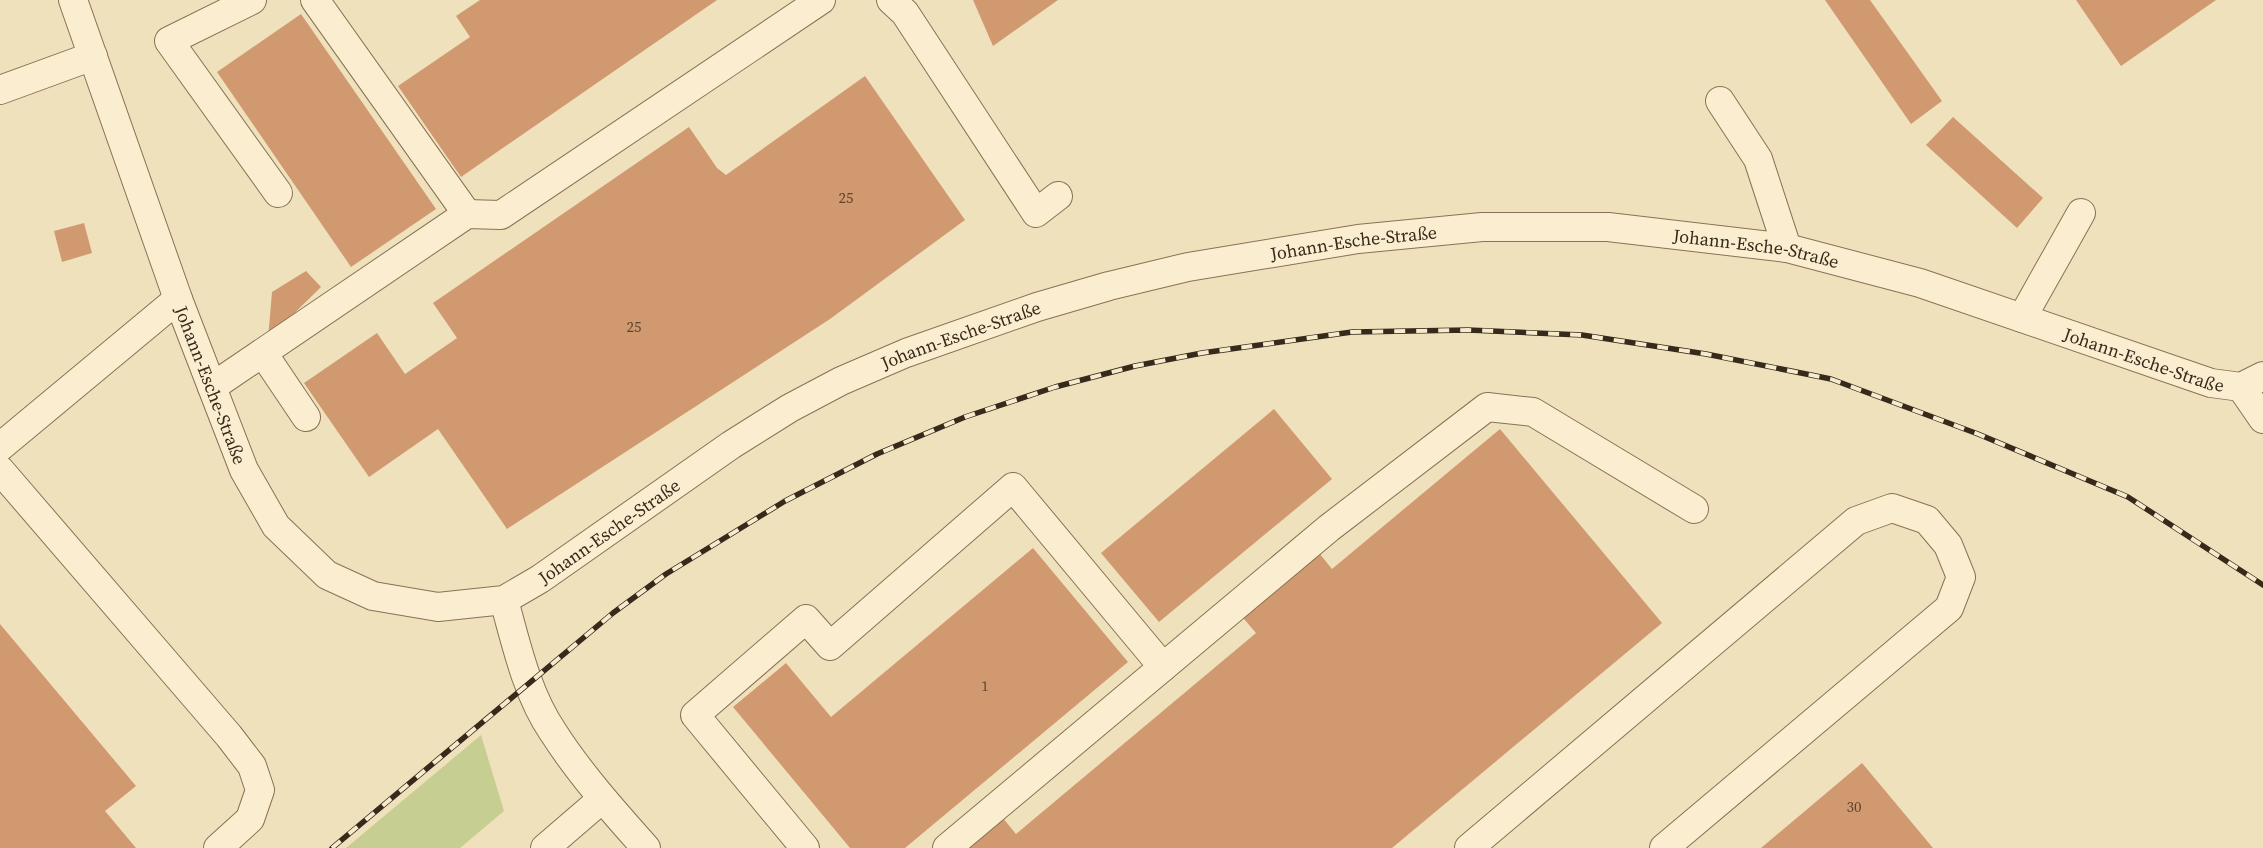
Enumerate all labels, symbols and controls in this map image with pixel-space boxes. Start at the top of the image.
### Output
house number: 25 [838,187,854,208]
street label: Johann-Esche-Straße [1267,219,1438,266]
street label: Johann-Esche-Straße [1671,222,1842,274]
street label: Johann-Esche-Straße [876,294,1044,375]
street label: Johann-Esche-Straße [169,301,253,468]
house number: 25 [626,316,642,337]
street label: Johann-Esche-Straße [2060,321,2226,397]
street label: Johann-Esche-Straße [532,472,685,590]
house number: 1 [981,675,989,696]
house number: 30 [1846,796,1862,817]

